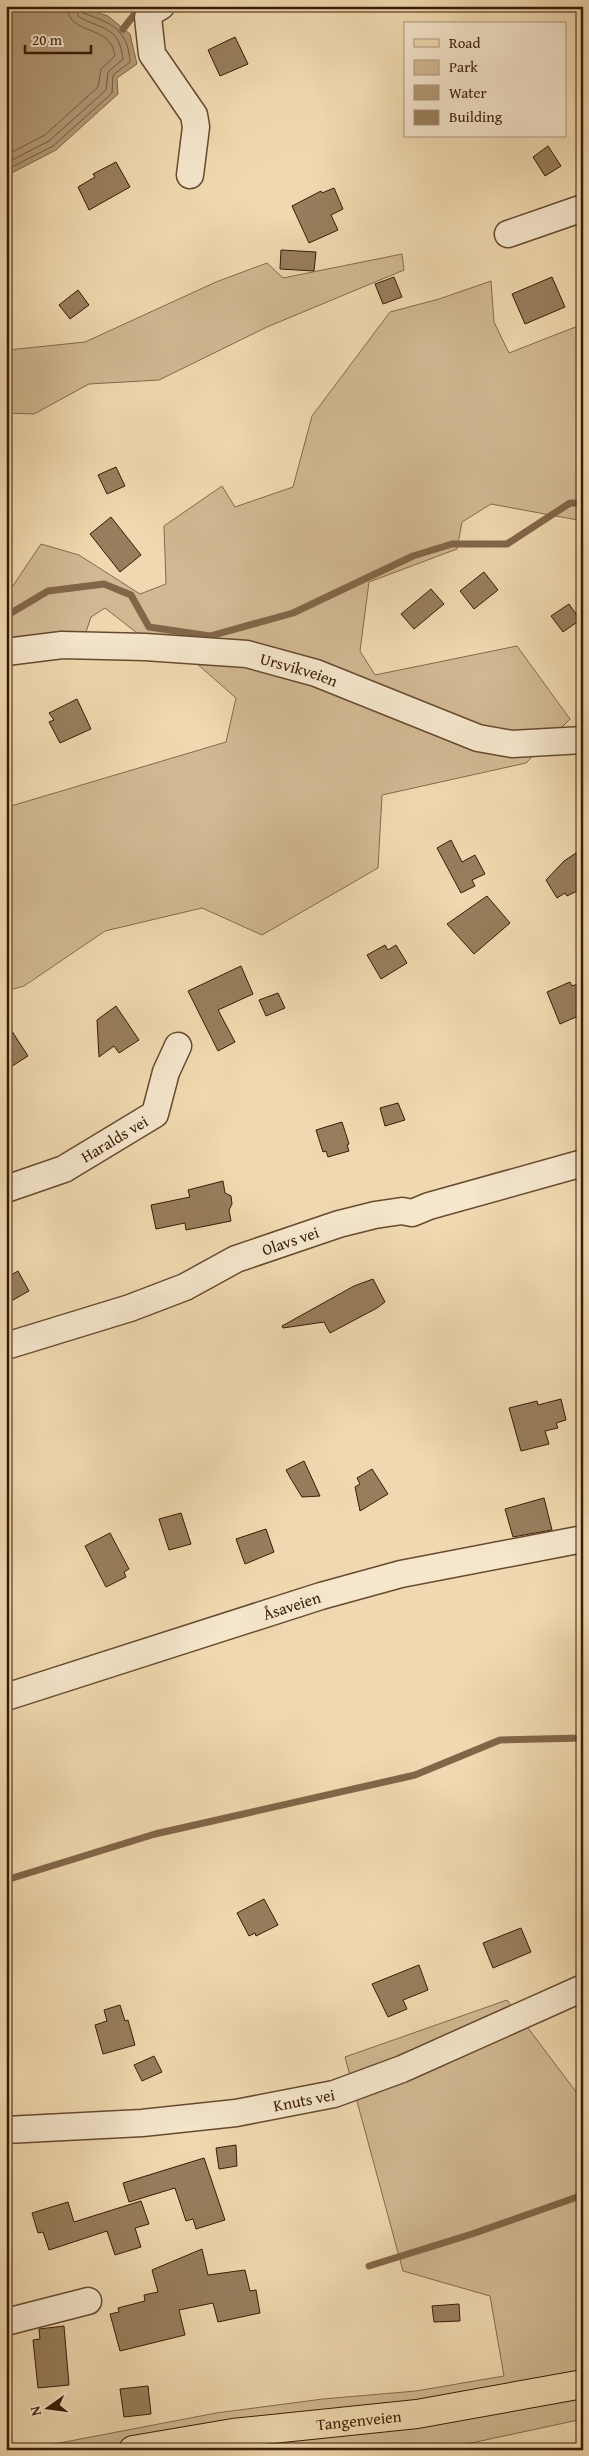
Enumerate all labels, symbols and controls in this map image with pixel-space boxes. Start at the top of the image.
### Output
scale bar [25,22,91,54]
legend [404,22,566,138]
text: 20 m [32,29,63,50]
text: Road [449,32,480,53]
text: Park [449,56,478,77]
text: Water [449,82,487,103]
text: Building [449,106,503,127]
street label: Ursvikveien [258,646,342,693]
street label: Haralds vei [76,1109,153,1168]
street label: Olavs vei [258,1220,322,1261]
street label: Åsaveien [260,1585,324,1626]
street label: Knuts vei [271,2082,337,2118]
north arrow [22,2384,72,2434]
text: N [24,2404,46,2418]
street label: Tangenveien [315,2404,403,2436]

